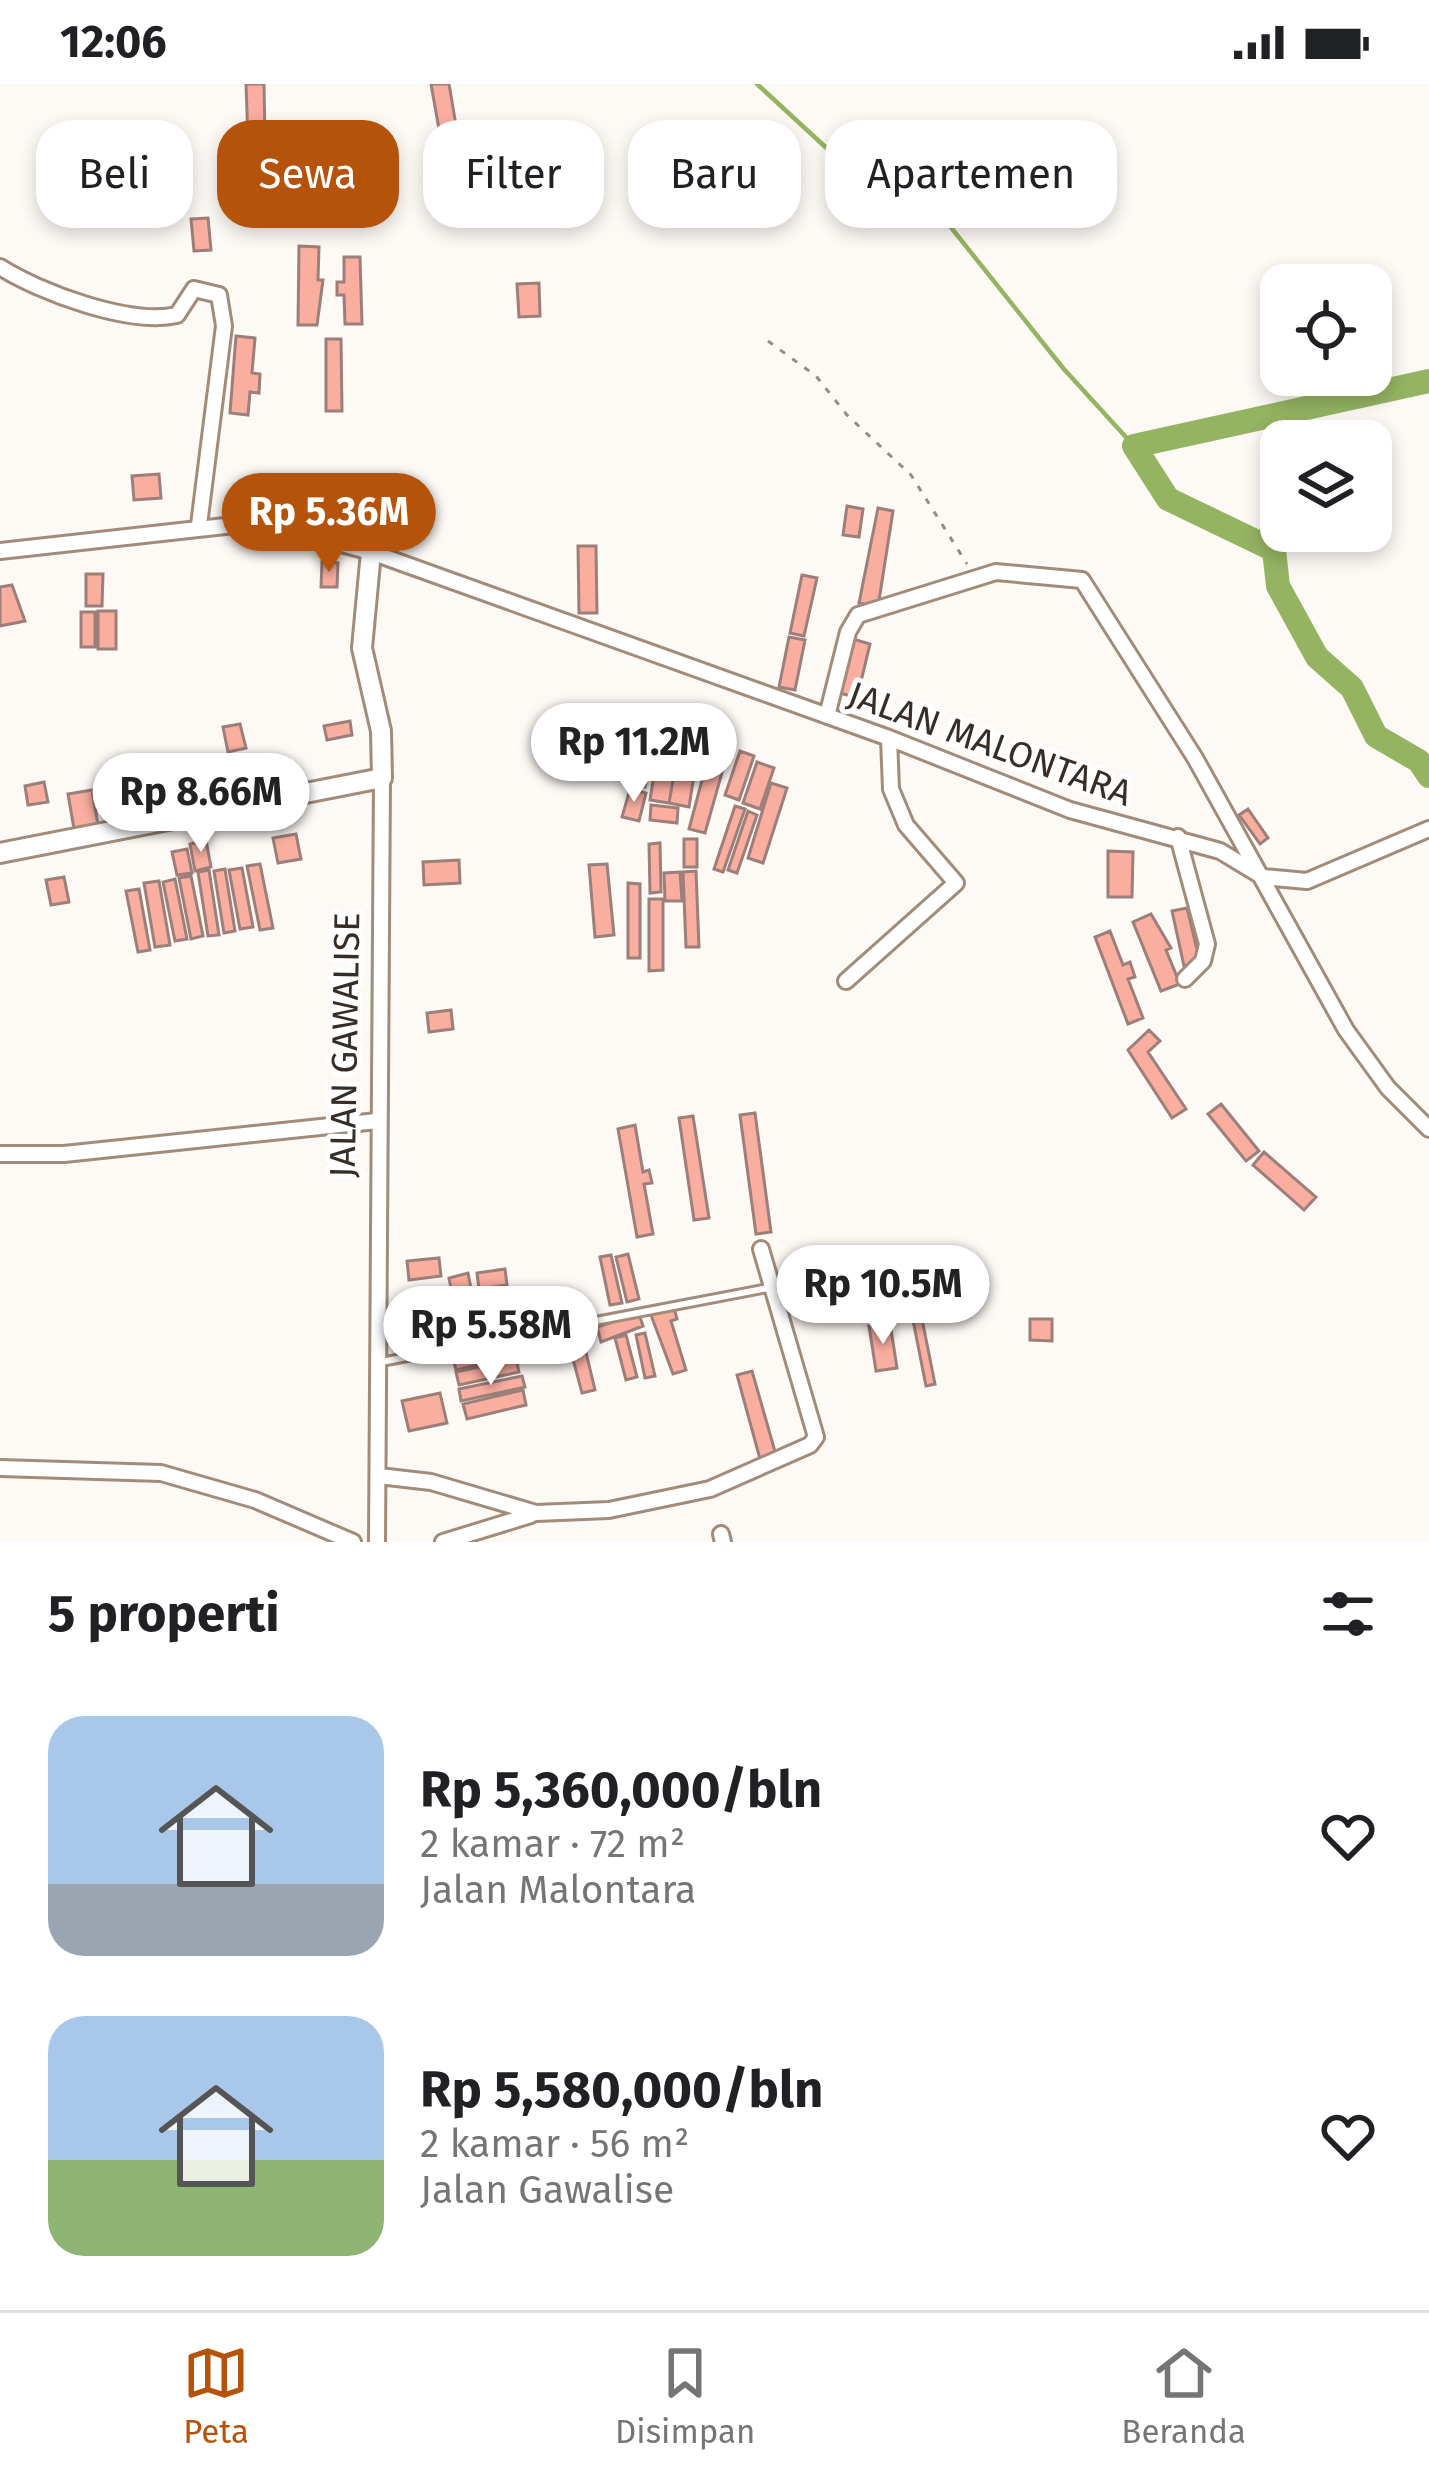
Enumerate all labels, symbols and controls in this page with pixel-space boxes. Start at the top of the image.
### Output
text: 12:06 [60,15,167,69]
chip: Beli [36,120,193,228]
chip: Sewa [217,120,399,228]
chip: Filter [423,120,604,228]
chip: Baru [628,120,801,228]
chip: Apartemen [825,120,1117,228]
map controls [1260,264,1392,552]
button: locate [1260,264,1392,396]
button: layers [1260,420,1392,552]
pin: Rp 5.36M [205,473,453,575]
text: Rp 5.36M [249,489,409,535]
street label: JALAN MALONTARA [842,672,1138,816]
pin: Rp 11.2M [510,703,758,805]
text: Rp 11.2M [558,719,710,765]
pin: Rp 8.66M [77,753,325,855]
text: Rp 8.66M [120,769,282,815]
street label: JALAN GAWALISE [321,912,369,1178]
pin: Rp 10.5M [759,1245,1007,1347]
text: Rp 10.5M [804,1261,962,1307]
pin: Rp 5.58M [367,1286,615,1388]
text: Rp 5.58M [410,1302,572,1348]
icon: filters [1315,1581,1381,1647]
text: 5 properti [48,1583,280,1645]
text: Rp 5,360,000/bln [420,1759,822,1821]
icon: home [144,1764,288,1908]
icon: heart [1315,1803,1381,1869]
text: 2 kamar · 72 m² [420,1821,685,1867]
text: Jalan Malontara [420,1867,696,1913]
text: Rp 5,580,000/bln [420,2059,823,2121]
icon: home [144,2064,288,2208]
icon: heart [1315,2103,1381,2169]
text: 2 kamar · 56 m² [420,2121,689,2167]
text: Jalan Gawalise [420,2167,674,2213]
tab: Peta [183,2340,249,2452]
tab: Disimpan [615,2340,755,2452]
tab: Beranda [1121,2340,1246,2452]

